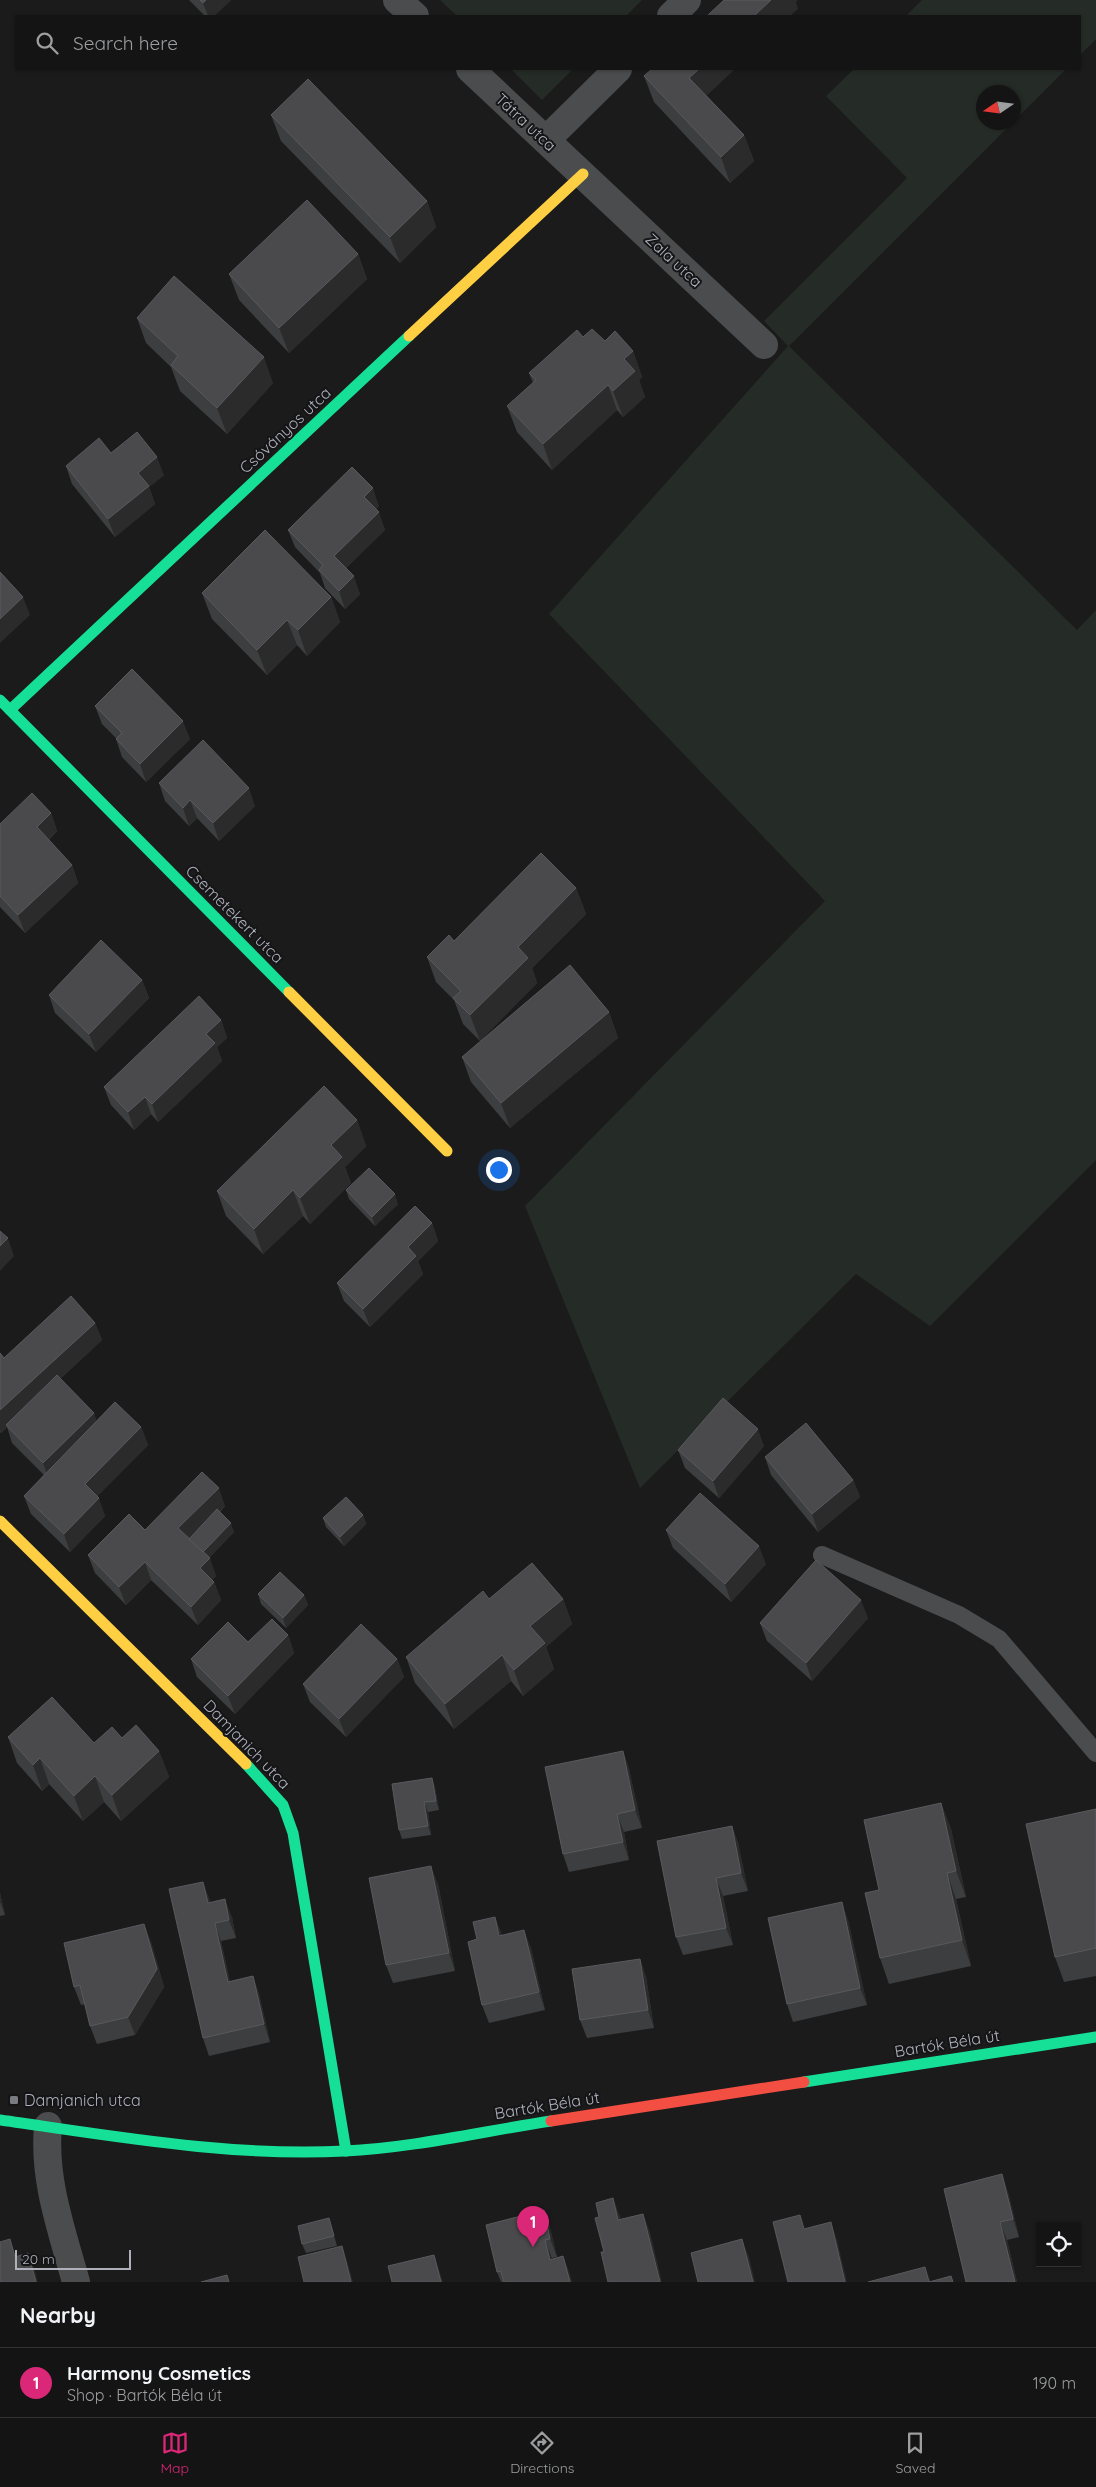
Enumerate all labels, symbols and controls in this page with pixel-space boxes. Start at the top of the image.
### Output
search box [15,15,1081,70]
icon: search [33,29,61,57]
text: Search here [73,31,178,55]
north arrow [976,85,1021,130]
street label: Tátra utca [492,89,560,155]
street label: Zala utca [642,229,706,291]
street label: Csóványos utca [235,383,335,477]
street label: Csemetekert utca [182,861,288,967]
your location [486,1157,512,1183]
street label: Damjanich utca [199,1695,295,1793]
street label: Bartók Béla út [893,2025,1001,2061]
street label: Bartók Béla út [493,2087,601,2123]
place label: Damjanich utca [24,2090,141,2110]
marker: Damjanich utca [8,2094,20,2106]
pin: 1 [517,2206,549,2247]
map controls [1036,2222,1081,2267]
button: locate [1036,2222,1081,2267]
scale bar [15,2247,131,2270]
text: 20 m [22,2250,55,2268]
text: Nearby [20,2302,96,2328]
text: Harmony Cosmetics [67,2361,251,2385]
text: 1 [33,2373,39,2393]
text: 190 m [1033,2373,1076,2393]
text: Shop · Bartók Béla út [67,2385,222,2405]
tab: Map [161,2429,189,2477]
tab: Directions [510,2429,574,2477]
tab: Saved [895,2429,935,2477]

